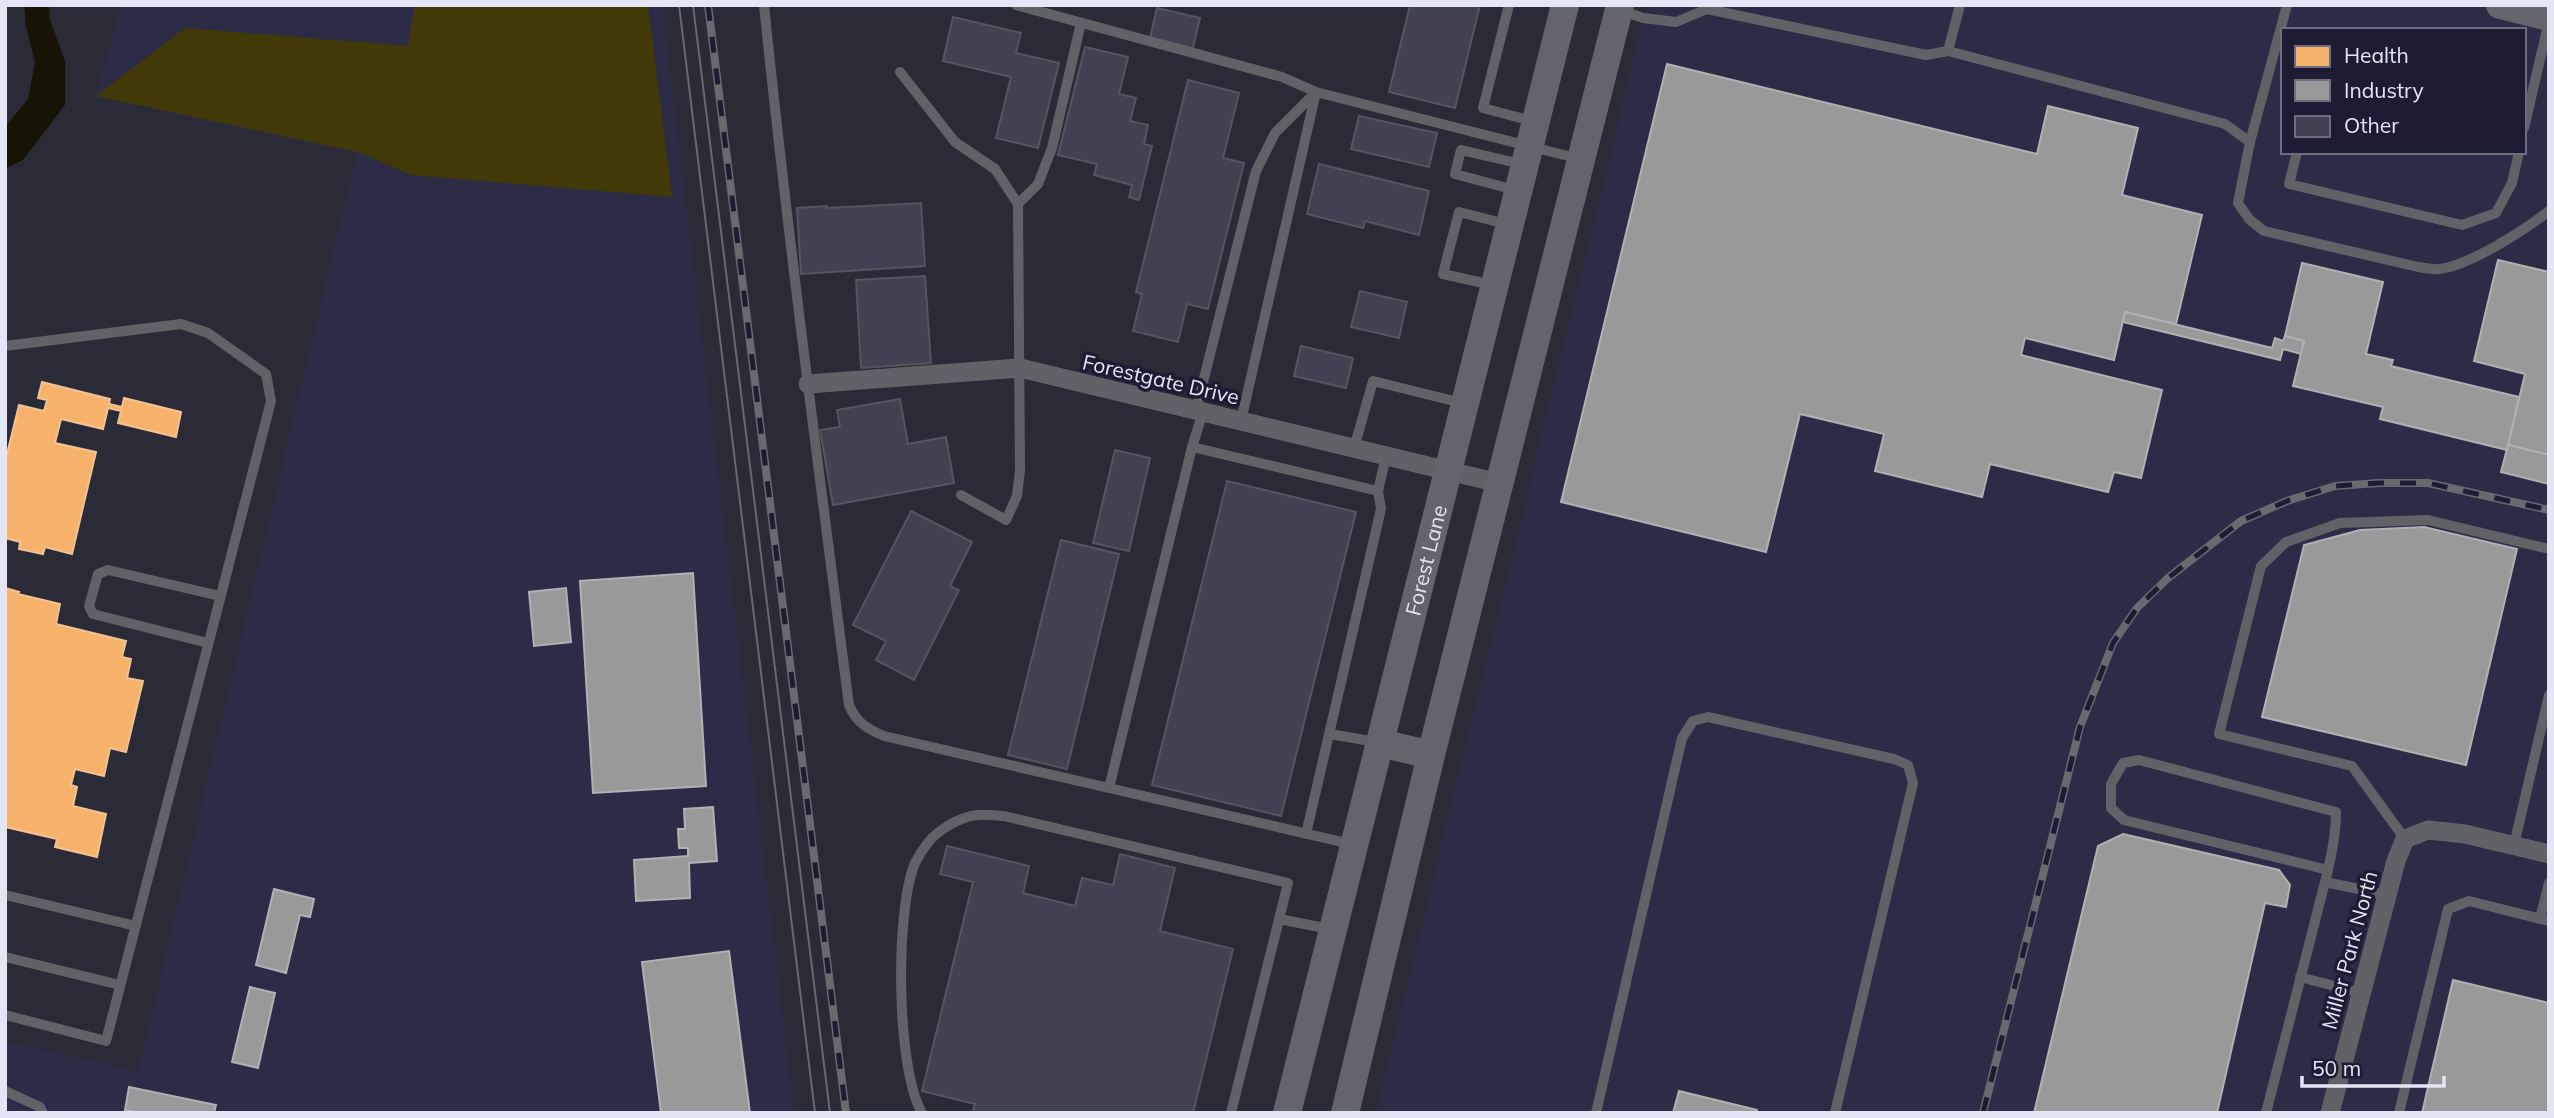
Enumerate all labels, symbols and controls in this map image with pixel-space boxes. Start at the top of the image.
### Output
legend [2281,28,2526,154]
text: Health [2344,42,2409,68]
text: Industry [2344,77,2424,103]
text: Other [2344,112,2399,138]
street label: Forestgate Drive [1080,348,1242,410]
street label: Forest Lane [1399,502,1452,618]
street label: Miller Park North [2315,868,2383,1032]
scale bar [2302,1044,2444,1088]
text: 50 m [2312,1055,2361,1081]

